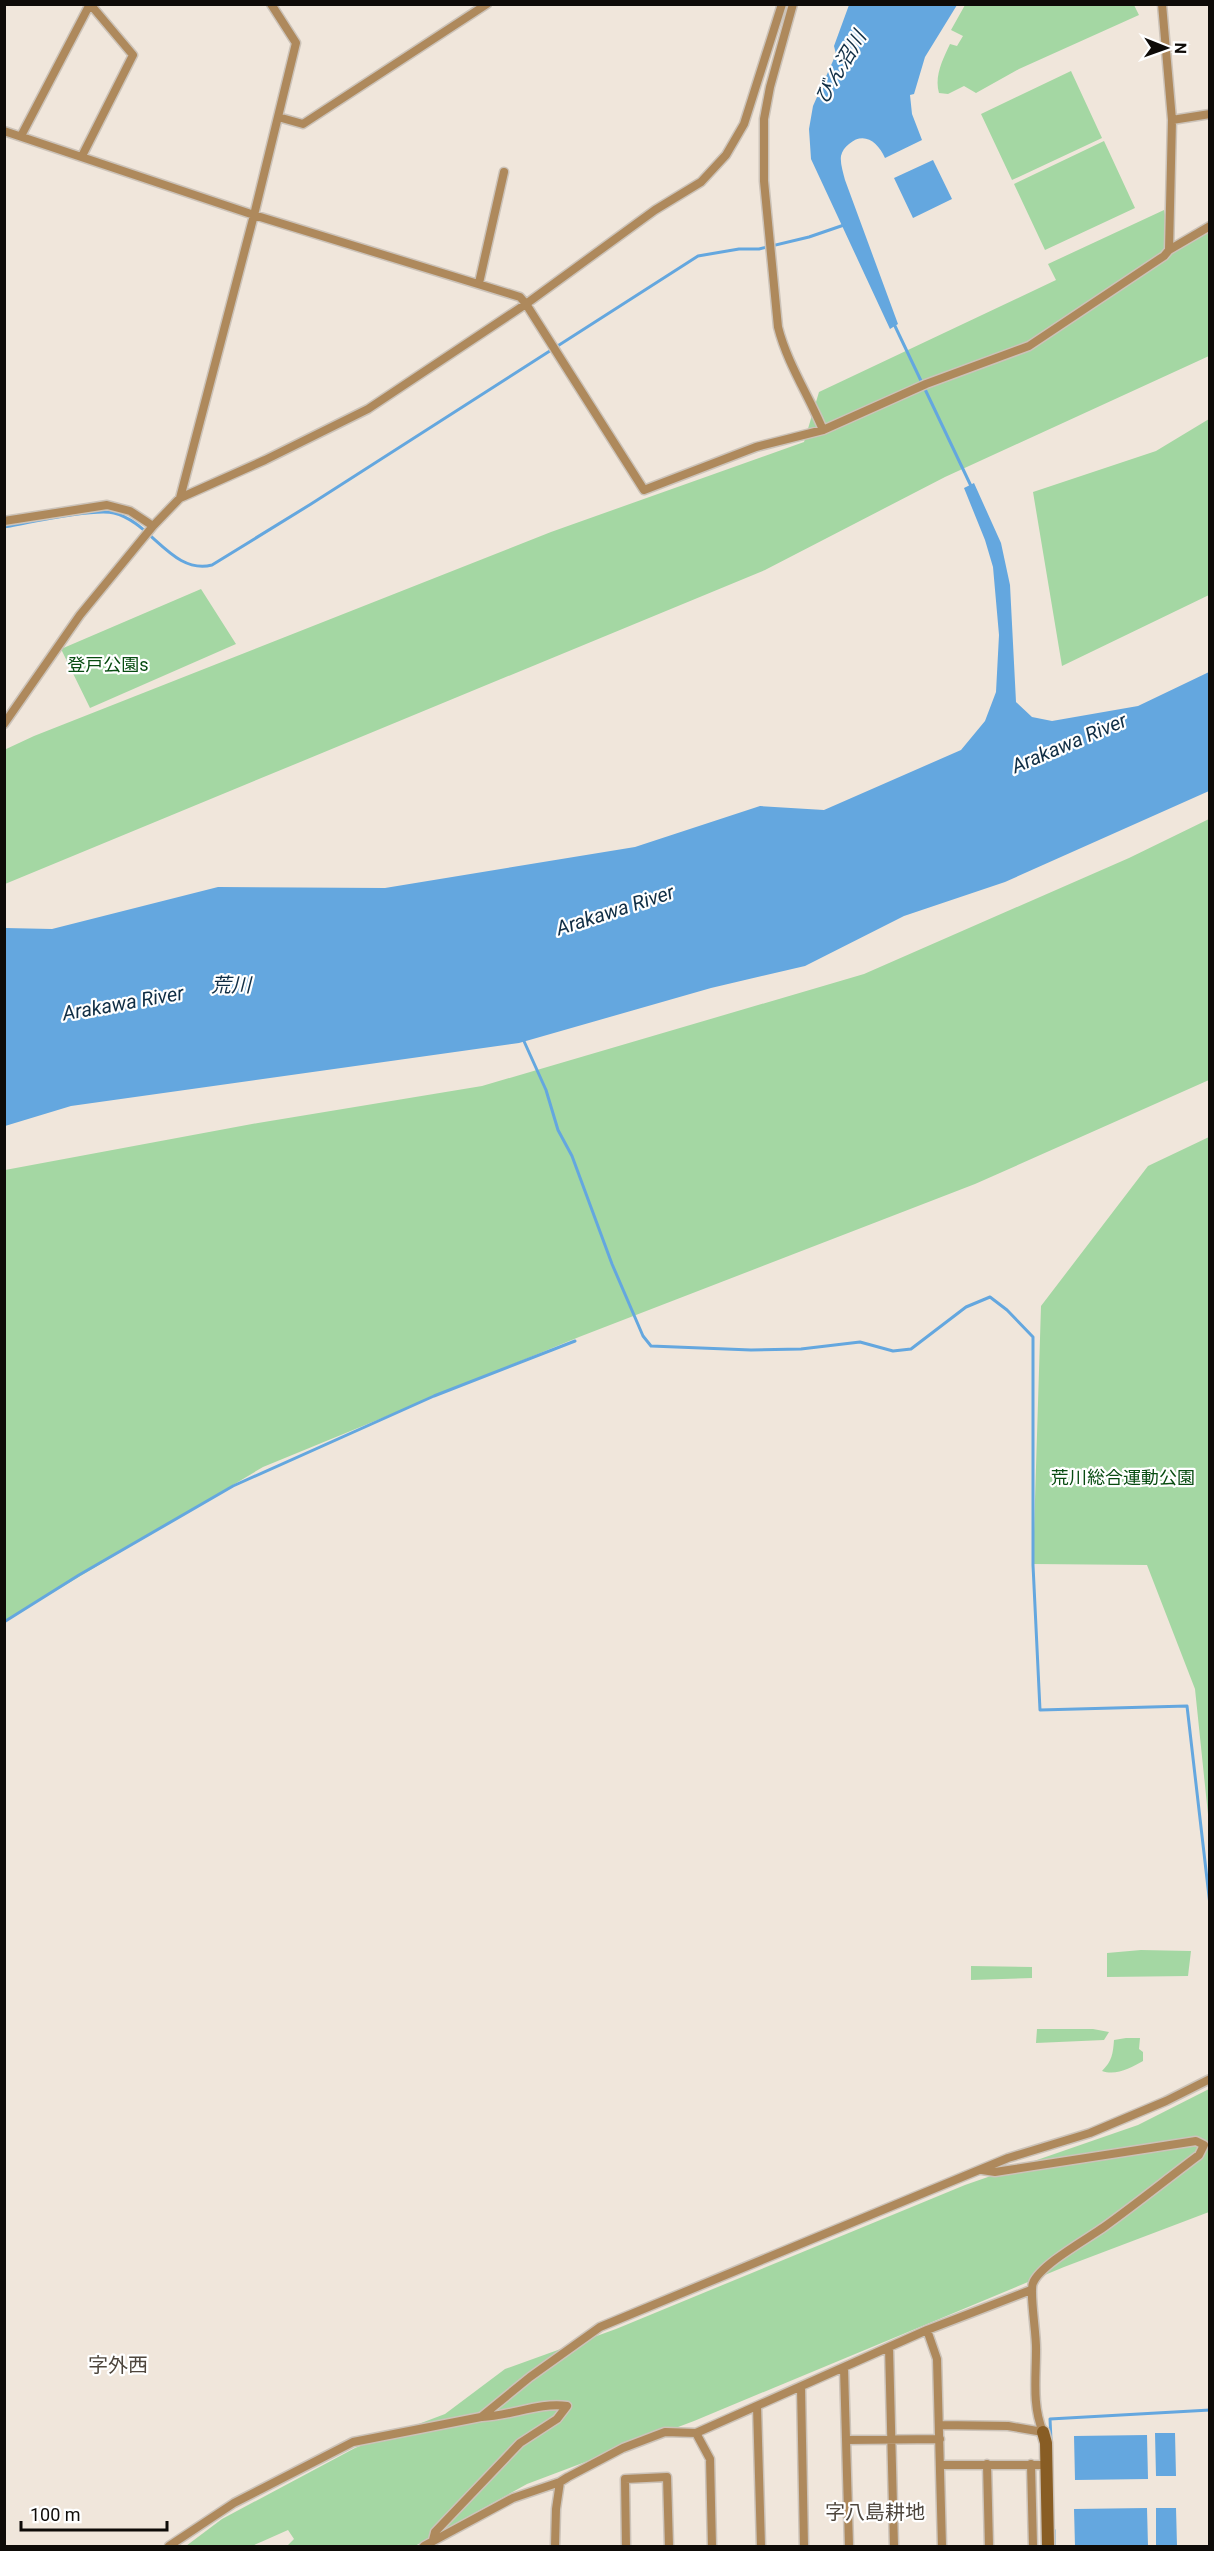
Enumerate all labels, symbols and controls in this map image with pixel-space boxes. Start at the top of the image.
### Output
north arrow [1136,18,1196,78]
water label: びん沼川 [809,25,872,107]
text: N [1171,42,1190,54]
park label: 登戸公園s [67,654,149,675]
water label: Arakawa River [1007,707,1131,778]
water label: Arakawa River [552,879,678,941]
water label: 荒川 [211,973,253,997]
water label: Arakawa River [60,980,187,1026]
park label: 荒川総合運動公園 [1051,1467,1195,1488]
district label: 字外西 [88,2353,148,2377]
scale bar [21,2494,166,2532]
district label: 字八島耕地 [825,2500,925,2524]
text: 100 m [30,2504,81,2525]

